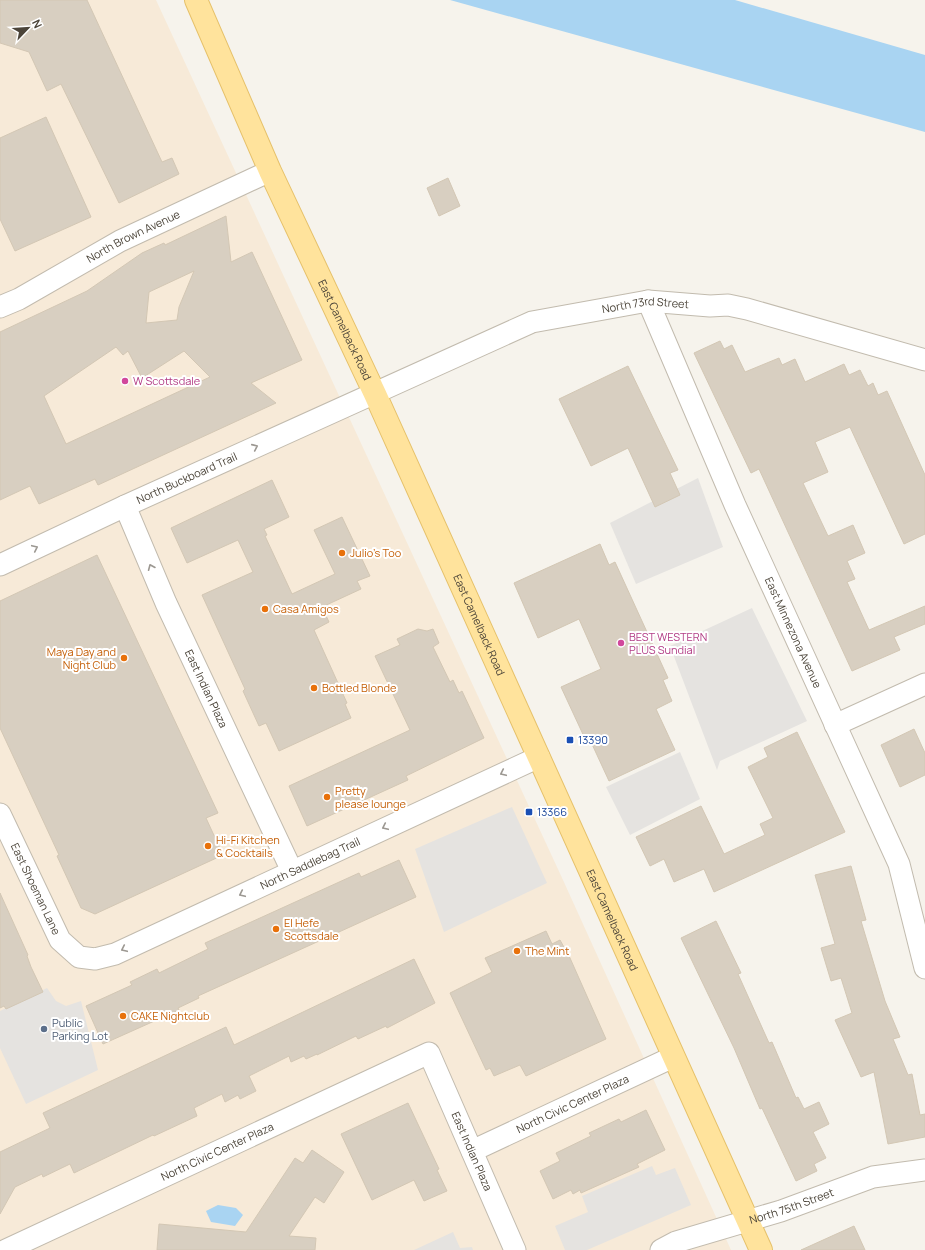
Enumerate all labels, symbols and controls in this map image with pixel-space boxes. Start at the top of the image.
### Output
north arrow [8,8,48,48]
text: N [29,17,46,30]
street label: North Brown Avenue [83,206,183,266]
street label: East Camelback Road [315,277,375,383]
street label: North 73rd Street [601,293,690,316]
place label: W Scottsdale [133,373,201,388]
marker: W Scottsdale [120,376,130,386]
one-way arrow [251,444,258,452]
street label: North Buckboard Trail [134,448,239,507]
one-way arrow [31,545,39,553]
place label: Julio's Too [350,545,402,560]
marker: Julio's Too [337,548,347,558]
one-way arrow [148,564,156,572]
street label: East Camelback Road [450,572,509,678]
street label: East Minnezona Avenue [762,574,826,691]
place label: Casa Amigos [273,601,339,616]
marker: Casa Amigos [260,604,270,614]
place label: BEST WESTERN PLUS Sundial [629,629,707,657]
marker: BEST WESTERN PLUS Sundial [616,638,626,648]
place label: Maya Day and Night Club [47,644,116,672]
street label: East Indian Plaza [182,647,232,730]
marker: Maya Day and Night Club [119,653,129,663]
place label: Bottled Blonde [322,680,397,695]
marker: Bottled Blonde [309,683,319,693]
place label: 13390 [578,732,608,747]
marker: 13390 [565,735,575,745]
one-way arrow [500,768,508,776]
place label: Pretty please lounge [335,783,407,811]
marker: Pretty please lounge [322,792,332,802]
place label: 13366 [537,804,567,819]
marker: 13366 [524,807,534,817]
one-way arrow [382,822,389,830]
place label: Hi-Fi Kitchen & Cocktails [216,832,280,860]
street label: North Saddlebag Trail [258,833,362,893]
street label: East Shoeman Lane [8,840,65,938]
marker: Hi-Fi Kitchen & Cocktails [203,841,213,851]
street label: East Camelback Road [583,867,642,973]
one-way arrow [239,889,246,897]
place label: El Hefe Scottsdale [284,915,339,943]
marker: El Hefe Scottsdale [271,924,281,934]
place label: The Mint [525,943,569,958]
one-way arrow [121,944,129,952]
marker: The Mint [512,946,522,956]
place label: CAKE Nightclub [131,1008,210,1023]
marker: CAKE Nightclub [118,1011,128,1021]
place label: Public Parking Lot [52,1015,108,1043]
marker: Public Parking Lot [39,1024,49,1034]
street label: North Civic Center Plaza [514,1071,631,1136]
street label: East Indian Plaza [449,1109,496,1193]
street label: North Civic Center Plaza [158,1119,276,1184]
street label: North 75th Street [747,1184,836,1227]

